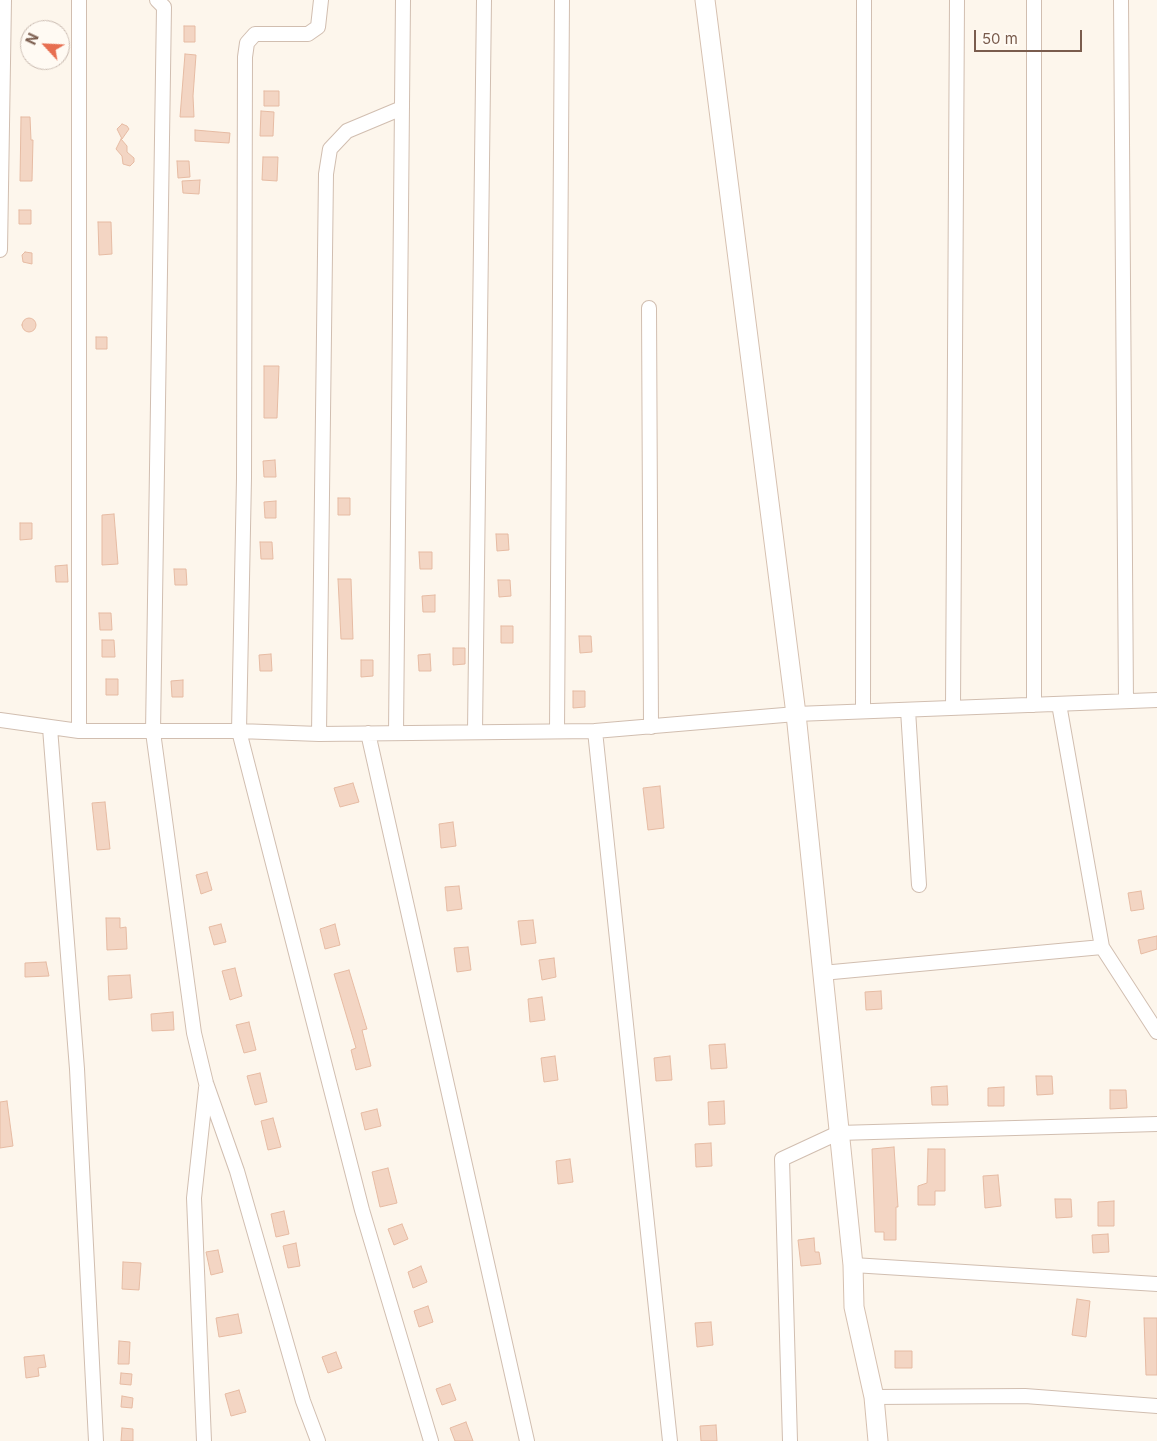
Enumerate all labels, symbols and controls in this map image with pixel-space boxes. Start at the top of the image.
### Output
north arrow [20,20,70,70]
scale bar [977,20,1084,52]
text: 50 m [982,29,1018,48]
text: N [22,30,42,47]

